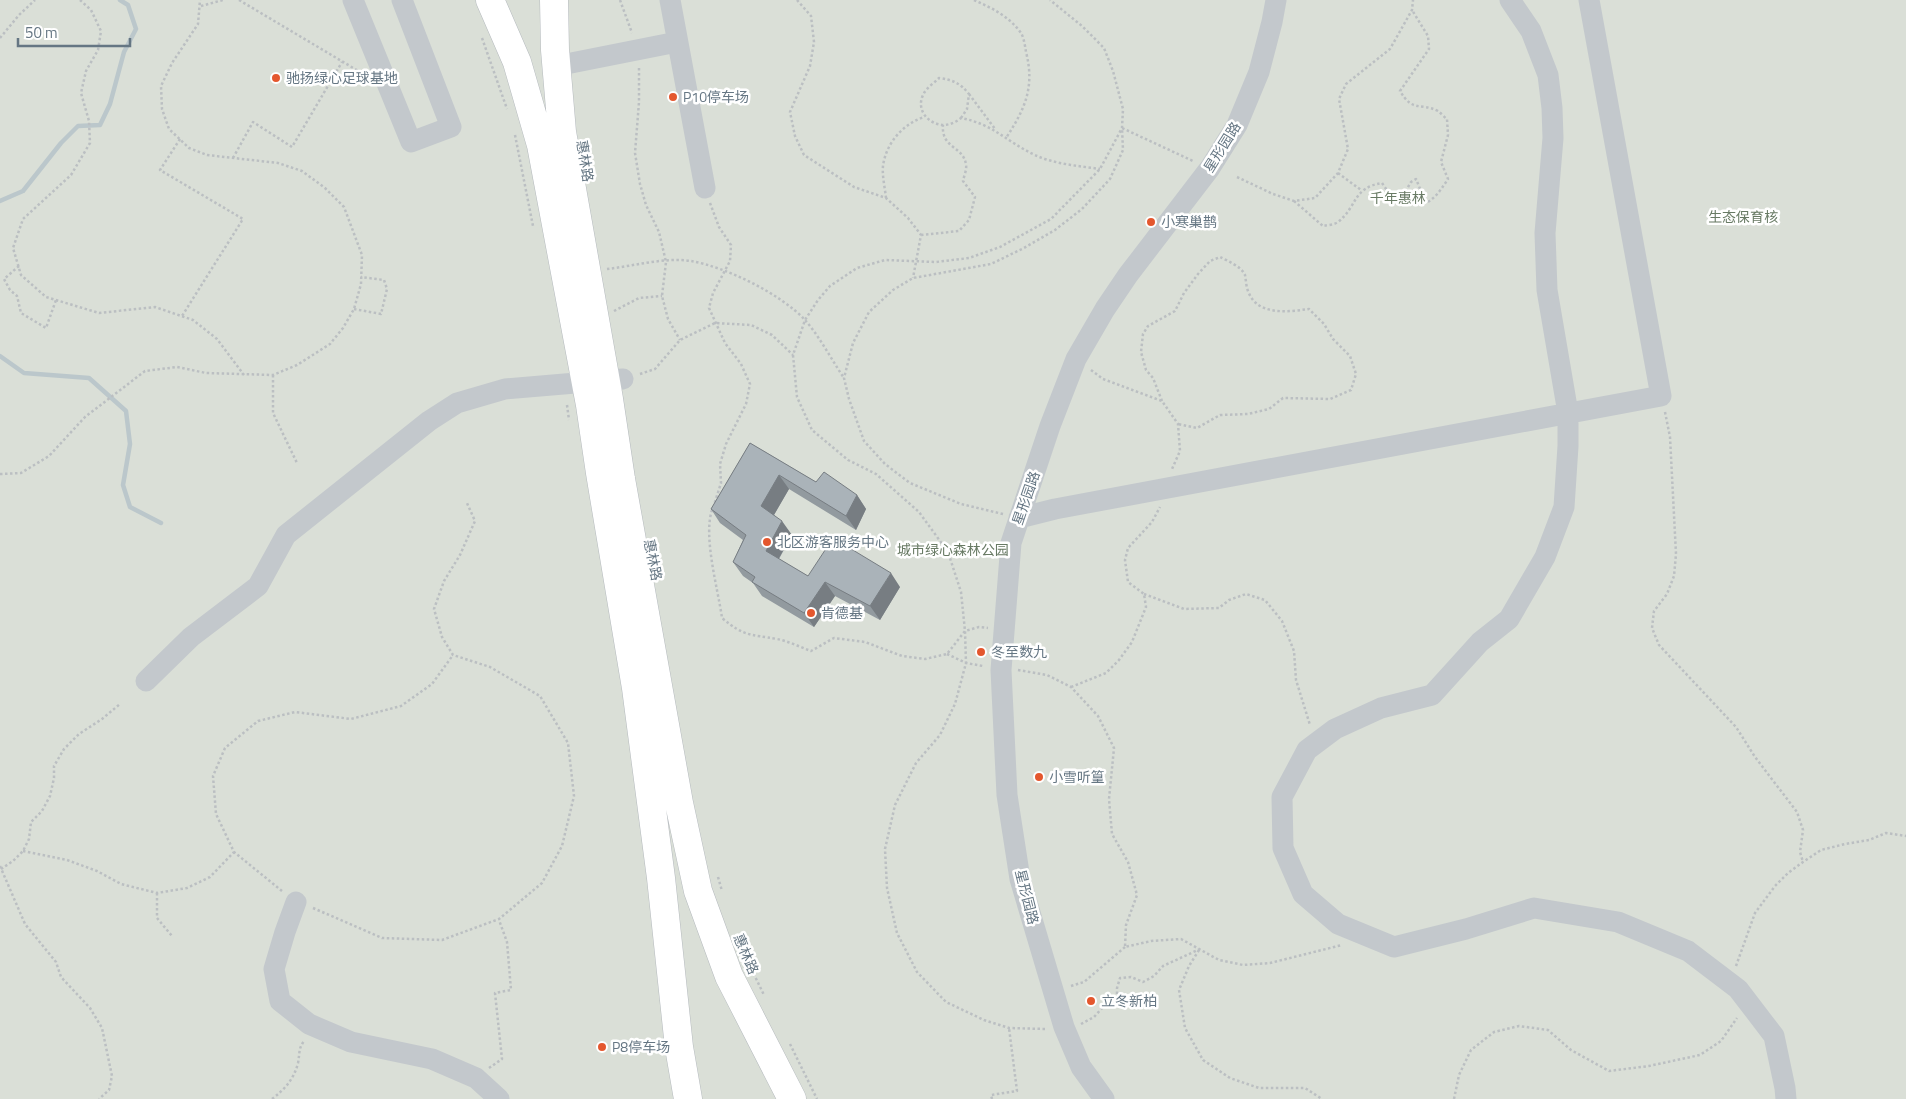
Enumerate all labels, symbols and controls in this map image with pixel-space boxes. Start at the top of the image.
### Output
scale bar [18,15,130,47]
text: 50 m [25,21,58,44]
place label: 驰扬绿心足球基地 [286,67,398,88]
marker: 驰扬绿心足球基地 [270,72,282,84]
place label: P10停车场 [683,86,749,107]
marker: P10停车场 [667,91,679,103]
street label: 星形园路 [1198,117,1245,176]
street label: 惠林路 [572,139,599,183]
park label: 千年惠林 [1370,187,1426,208]
park label: 生态保育核 [1708,206,1778,227]
place label: 小寒巢鹊 [1161,211,1217,232]
marker: 小寒巢鹊 [1145,216,1157,228]
street label: 星形园路 [1006,468,1045,528]
place label: 北区游客服务中心 [777,531,889,552]
marker: 北区游客服务中心 [761,536,773,548]
street label: 惠林路 [639,537,668,583]
park label: 城市绿心森林公园 [897,539,1009,560]
place label: 肯德基 [821,602,863,623]
marker: 肯德基 [805,607,817,619]
place label: 冬至数九 [991,641,1047,662]
marker: 冬至数九 [975,646,987,658]
place label: 小雪听篁 [1049,766,1105,787]
marker: 小雪听篁 [1033,771,1045,783]
street label: 星形园路 [1011,867,1044,927]
street label: 惠林路 [729,930,764,977]
place label: 立冬新柏 [1101,990,1157,1011]
marker: 立冬新柏 [1085,995,1097,1007]
place label: P8停车场 [612,1036,670,1057]
marker: P8停车场 [596,1041,608,1053]

